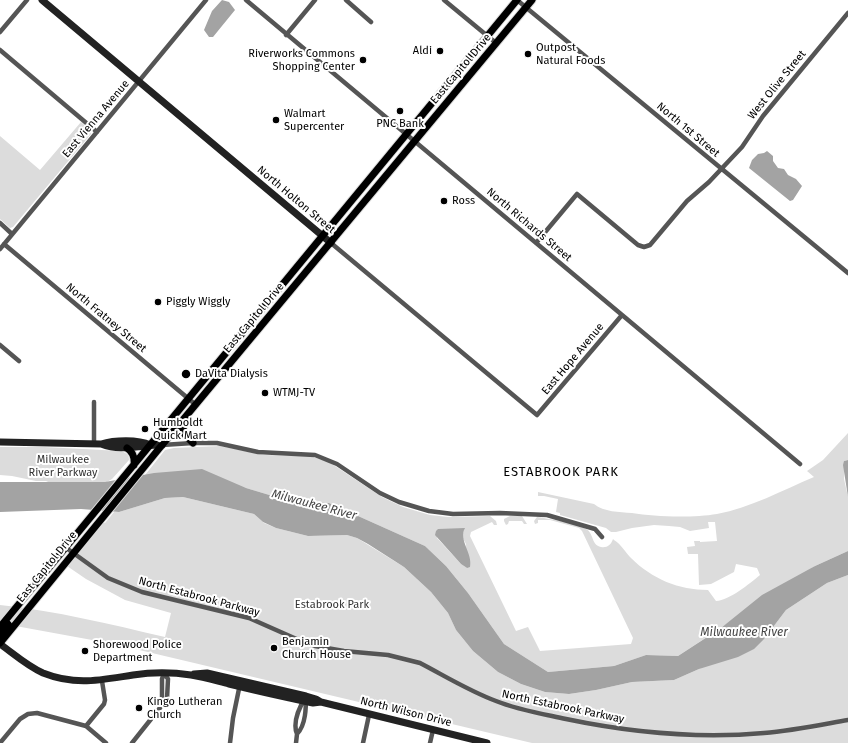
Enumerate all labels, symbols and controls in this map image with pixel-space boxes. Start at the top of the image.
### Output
street label: East Capitol Drive [428,31,494,107]
place label: Outpost Natural Foods [536,41,605,67]
place label: Aldi [413,44,432,58]
marker: Aldi [435,46,445,56]
place label: Riverworks Commons Shopping Center [248,47,355,73]
street label: West Olive Street [745,48,809,122]
marker: Outpost Natural Foods [523,49,533,59]
marker: Riverworks Commons Shopping Center [358,55,368,65]
street label: East Vienna Avenue [60,78,132,160]
street label: North 1st Street [654,100,722,160]
marker: PNC Bank [395,106,405,116]
place label: Walmart Supercenter [284,107,344,133]
marker: Walmart Supercenter [271,115,281,125]
place label: PNC Bank [376,117,424,131]
street label: North Holton Street [254,163,338,237]
street label: North Richards Street [484,185,574,265]
place label: Ross [452,194,475,208]
marker: Ross [439,196,449,206]
street label: East Capitol Drive [221,280,287,356]
street label: North Fratney Street [63,281,149,355]
place label: Piggly Wiggly [166,295,231,309]
marker: Piggly Wiggly [153,297,163,307]
street label: East Hope Avenue [539,320,607,398]
place label: DaVita Dialysis [195,367,268,381]
marker: DaVita Dialysis [180,368,192,380]
place label: WTMJ-TV [273,386,315,400]
marker: WTMJ-TV [260,388,270,398]
place label: Humboldt Quick Mart [153,416,207,442]
marker: Humboldt Quick Mart [140,424,150,434]
park label: Milwaukee River Parkway [29,453,97,479]
district label: ESTABROOK PARK [503,464,619,480]
water label: Milwaukee River [270,487,358,523]
street label: East Capitol Drive [14,529,80,605]
street label: North Estabrook Parkway [137,574,261,620]
park label: Estabrook Park [295,598,369,612]
water label: Milwaukee River [700,626,788,640]
place label: Benjamin Church House [282,635,351,661]
place label: Shorewood Police Department [93,638,182,664]
marker: Benjamin Church House [269,643,279,653]
marker: Shorewood Police Department [80,646,90,656]
street label: North Estabrook Parkway [501,688,625,726]
street label: North Wilson Drive [359,694,453,730]
place label: Kingo Lutheran Church [147,695,222,721]
marker: Kingo Lutheran Church [134,703,144,713]

